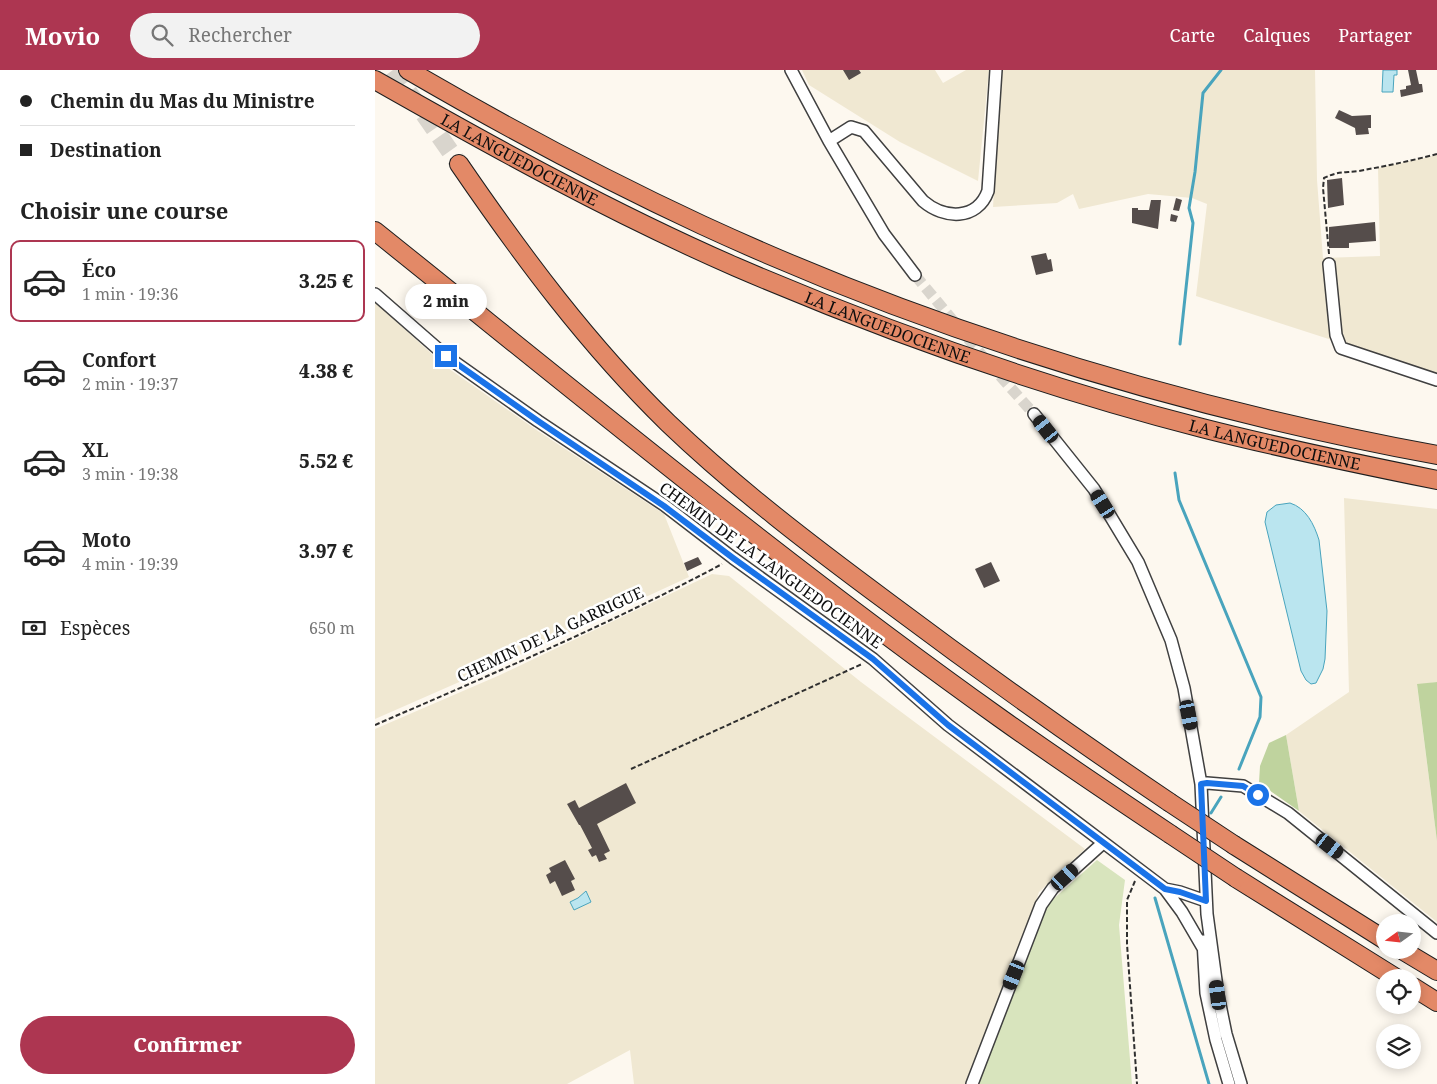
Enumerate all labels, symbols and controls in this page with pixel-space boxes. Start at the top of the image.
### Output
search box [130,13,480,58]
text: Movio [25,19,100,52]
icon: search [148,21,176,49]
text: Rechercher [188,22,292,48]
text: Carte [1170,23,1215,47]
text: Calques [1243,23,1310,47]
text: Partager [1338,23,1412,47]
text: Chemin du Mas du Ministre [50,88,315,114]
street label: LA LANGUEDOCIENNE [437,108,602,211]
text: Destination [50,137,162,163]
text: Choisir une course [20,195,228,225]
text: Éco [82,257,116,283]
icon: car [22,259,67,304]
text: 3.25 € [299,268,353,294]
text: 1 min · 19:36 [82,283,178,305]
callout: 2 min [405,284,487,318]
street label: LA LANGUEDOCIENNE [802,286,974,368]
text: 2 min [423,290,469,312]
route end [435,345,457,367]
text: Confort [82,347,156,373]
icon: car [22,349,67,394]
text: 4.38 € [299,358,353,384]
text: 2 min · 19:37 [82,373,178,395]
car [1030,413,1061,445]
street label: LA LANGUEDOCIENNE [1187,414,1363,475]
text: XL [82,437,108,463]
icon: car [22,439,67,484]
text: 5.52 € [299,448,353,474]
text: 3 min · 19:38 [82,463,178,485]
street label: CHEMIN DE LA LANGUEDOCIENNE [655,477,887,653]
car [1088,487,1117,521]
text: Moto [82,527,131,553]
icon: car [22,529,67,574]
text: 3.97 € [299,538,353,564]
text: 4 min · 19:39 [82,553,178,575]
street label: CHEMIN DE LA GARRIGUE [453,581,647,687]
icon: cash [20,614,48,642]
text: Espèces [60,615,130,641]
text: 650 m [309,617,355,639]
car [1178,699,1199,731]
route start [1247,784,1269,806]
car [1313,831,1346,861]
car [1048,861,1081,893]
north arrow [1376,914,1421,959]
map controls [1376,914,1421,1069]
car [1001,958,1026,992]
button: locate [1376,969,1421,1014]
car [1208,979,1227,1011]
button: Confirmer [20,1016,355,1074]
button: layers [1376,1024,1421,1069]

